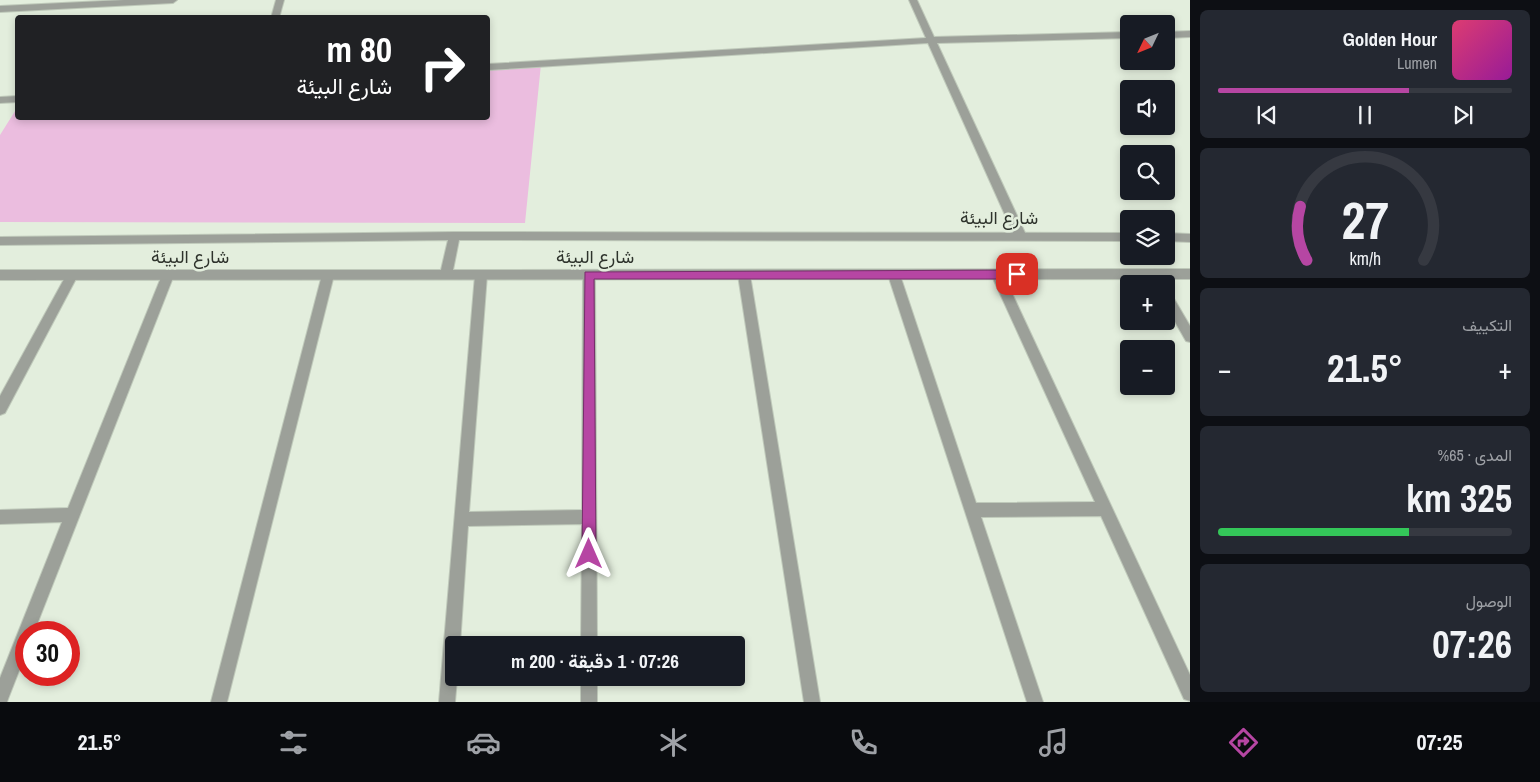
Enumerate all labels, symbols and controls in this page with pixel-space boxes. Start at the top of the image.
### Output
north arrow [1120,15,1175,70]
map controls [1120,15,1175,395]
text: 80 m [327,26,392,73]
text: Golden Hour [1343,26,1437,52]
icon: right [410,35,475,100]
text: Lumen [1397,52,1437,74]
text: شارع البيئة [296,71,392,101]
button: sound [1120,80,1175,135]
icon: previous [1253,101,1281,129]
icon: pause [1351,101,1379,129]
icon: next [1449,101,1477,129]
button: search [1120,145,1175,200]
text: 27 [1341,185,1389,255]
street label: شارع البيئة [960,205,1038,230]
button: layers [1120,210,1175,265]
street label: شارع البيئة [151,244,229,269]
street label: شارع البيئة [556,244,634,269]
text: km/h [1349,247,1381,271]
pin [996,253,1038,295]
icon: arrive [1003,260,1031,288]
button: + [1120,275,1175,330]
text: التكييف [1462,314,1512,336]
button: − [1120,340,1175,395]
text: 21.5° [1327,343,1403,394]
text: − [1218,350,1231,388]
text: + [1499,350,1512,388]
text: المدى · 65% [1438,444,1512,466]
text: 325 km [1406,473,1512,524]
position arrow [562,527,614,579]
text: الوصول [1466,590,1512,612]
text: 07:26 [1432,619,1512,670]
speed limit sign: 30 [15,621,80,686]
text: 07:26 · 1 دقيقة · 200 m [511,648,679,674]
icon: filters [276,725,311,760]
icon: car [466,725,501,760]
icon: climate [656,725,691,760]
icon: phone [846,725,881,760]
icon: music [1036,725,1071,760]
icon: directions [1226,725,1261,760]
text: 21.5° [78,727,121,757]
text: 07:25 [1416,727,1463,757]

